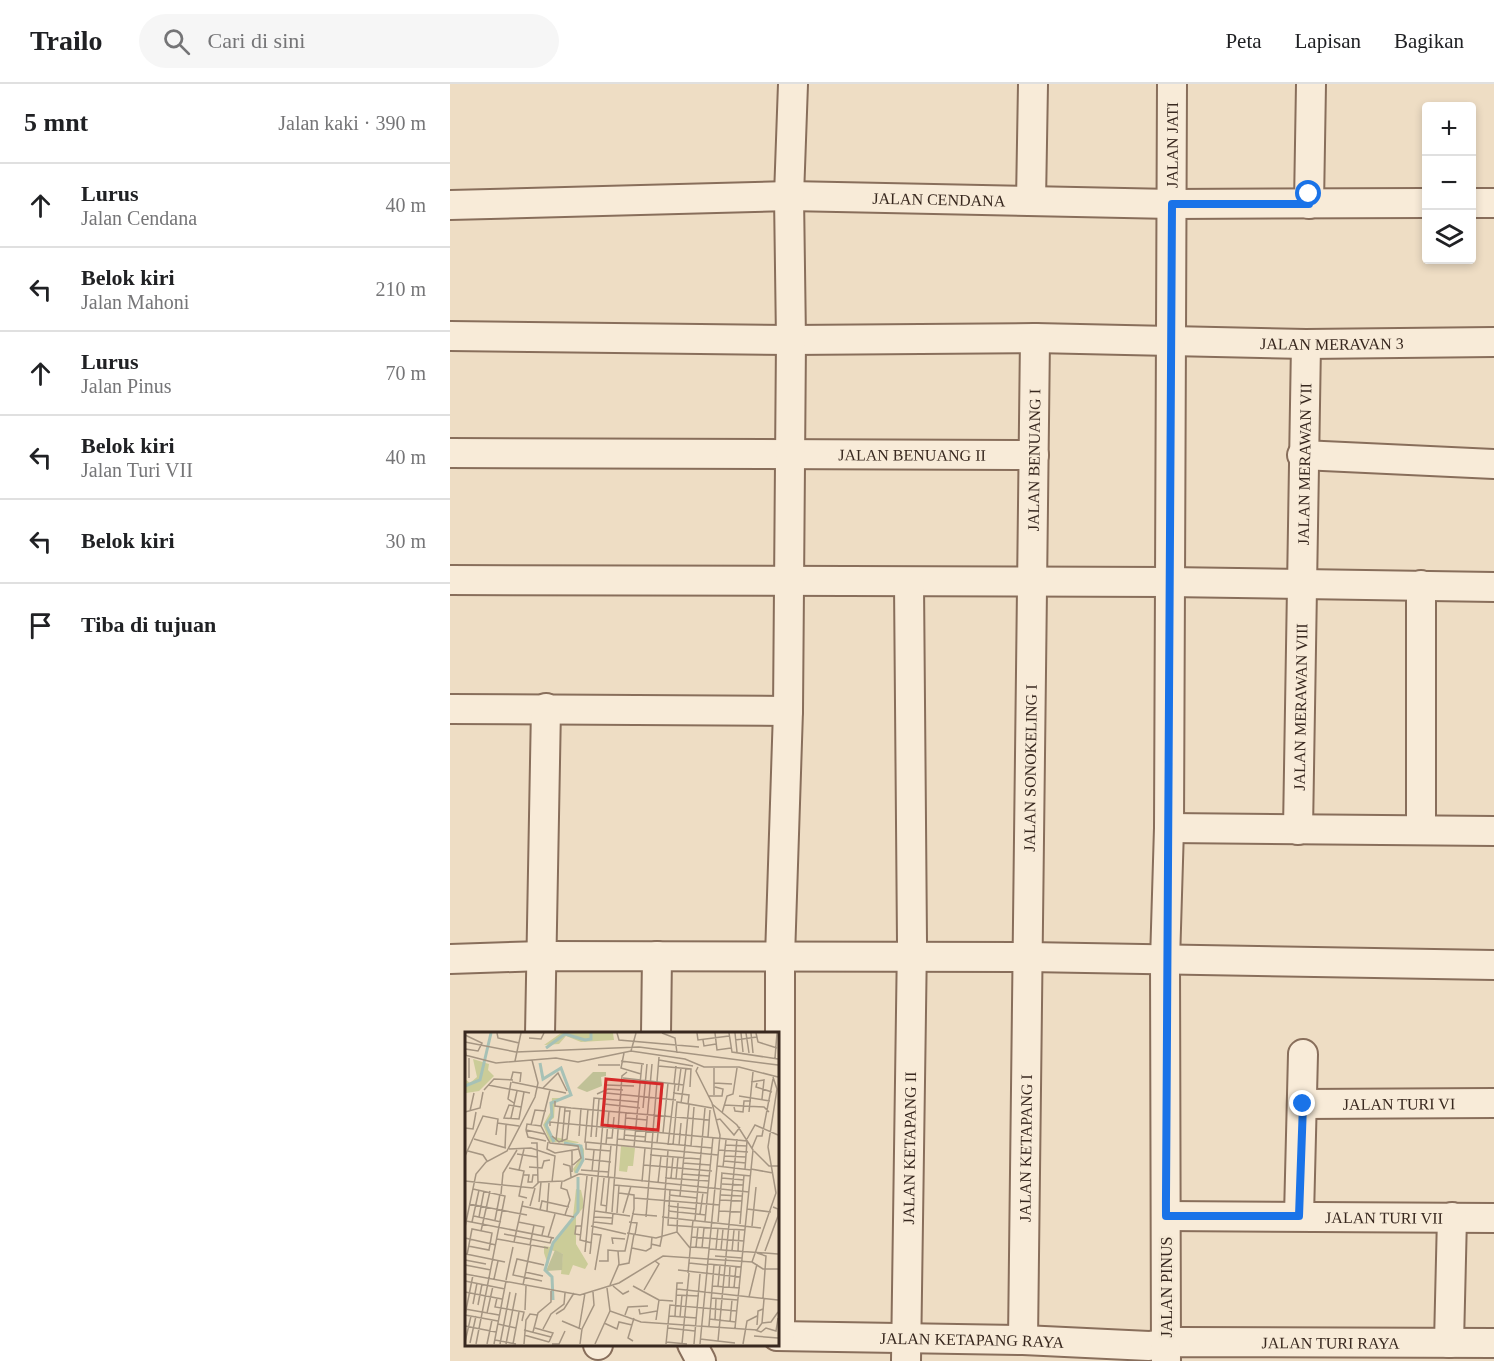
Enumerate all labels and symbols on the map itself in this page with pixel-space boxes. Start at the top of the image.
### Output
street label: JALAN JATI [1163,102,1180,188]
route start [1295,180,1321,206]
street label: JALAN CENDANA [872,189,1006,209]
street label: JALAN MERAVAN 3 [1260,334,1404,353]
street label: JALAN MERAWAN VII [1294,383,1314,545]
street label: JALAN BENUANG I [1024,389,1043,531]
street label: JALAN BENUANG II [838,446,986,463]
street label: JALAN MERAWAN VIII [1290,623,1310,791]
street label: JALAN SONOKELING I [1020,684,1039,852]
inset map [465,1032,778,1346]
street label: JALAN KETAPANG II [899,1071,919,1225]
street label: JALAN KETAPANG I [1016,1074,1035,1222]
route end [1289,1090,1315,1116]
street label: JALAN TURI VI [1343,1095,1455,1112]
street label: JALAN TURI VII [1325,1208,1443,1226]
street label: JALAN PINUS [1158,1237,1175,1337]
street label: JALAN KETAPANG RAYA [880,1329,1065,1350]
street label: JALAN TURI RAYA [1262,1334,1400,1351]

